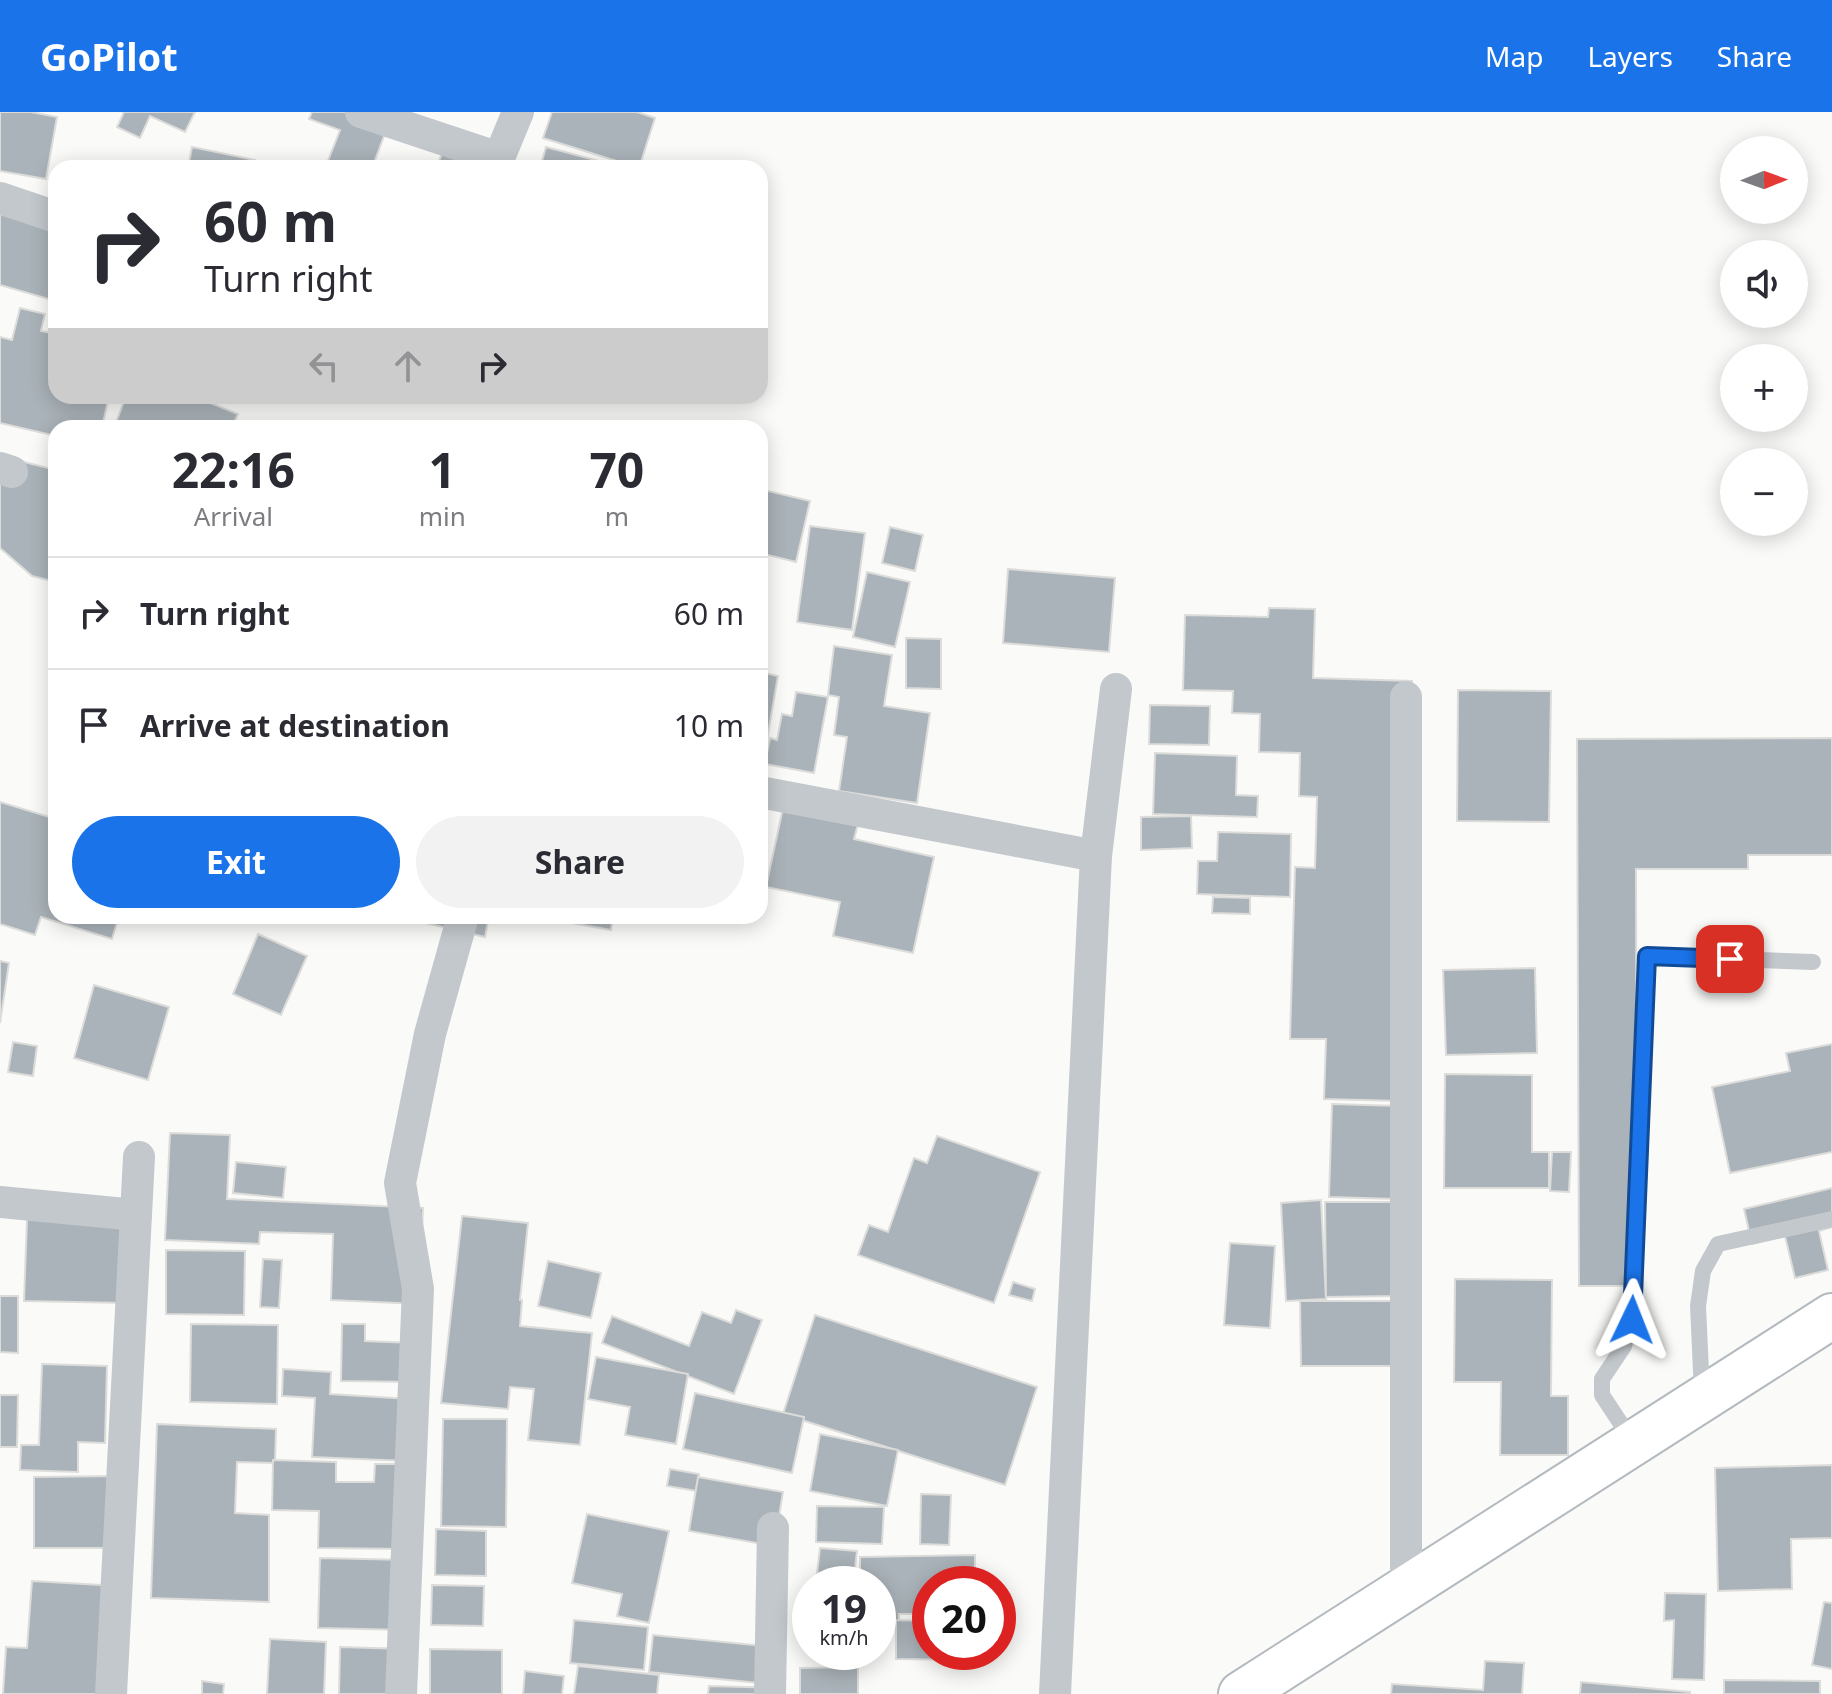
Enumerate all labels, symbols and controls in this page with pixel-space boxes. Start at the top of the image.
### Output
text: GoPilot [40,30,178,82]
text: Map [1485,37,1543,75]
text: Layers [1587,37,1673,75]
text: Share [1717,37,1792,75]
north arrow [1720,136,1808,224]
map controls [1720,136,1808,536]
text: 60 m [204,182,337,258]
icon: right [72,192,176,296]
button: sound [1720,240,1808,328]
text: Turn right [204,254,372,303]
icon: left [302,344,346,388]
icon: ahead [386,344,430,388]
icon: right [470,344,514,388]
button: + [1720,344,1808,432]
text: 22:16 [172,437,295,502]
text: 1 [428,437,456,502]
text: 70 [589,437,644,502]
button: − [1720,448,1808,536]
text: Arrival [194,498,273,534]
text: min [419,498,466,534]
text: m [605,498,629,534]
icon: right [72,591,116,635]
text: Turn right [140,593,290,634]
text: 60 m [674,593,744,634]
icon: arrive [72,703,116,747]
text: Arrive at destination [140,705,450,746]
text: 10 m [674,705,744,746]
button: Exit [72,816,400,908]
button: Share [416,816,744,908]
pin [1696,925,1764,993]
icon: arrive [1708,937,1752,981]
position arrow [1590,1278,1674,1362]
speed limit sign: 20 [912,1566,1016,1670]
text: 19 [821,1580,867,1635]
text: km/h [819,1624,869,1651]

